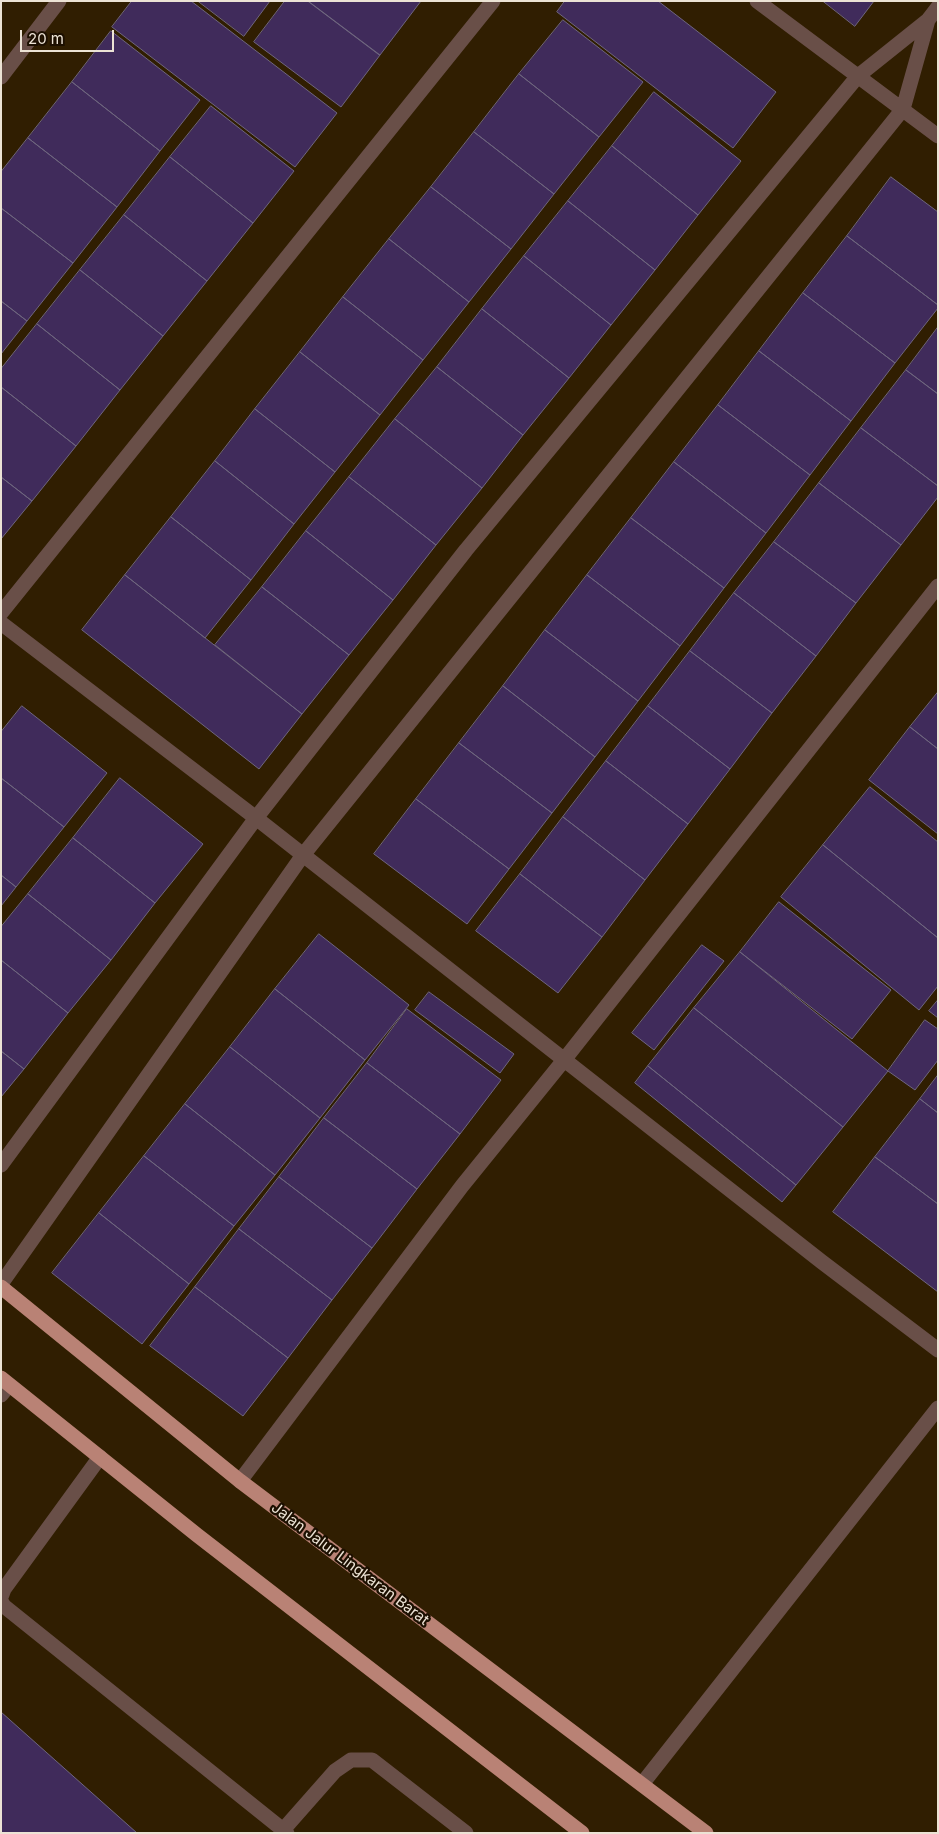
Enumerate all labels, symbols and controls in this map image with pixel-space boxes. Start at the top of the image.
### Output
scale bar [22,20,116,52]
text: 20 m [28,29,64,48]
street label: Jalan Jalur Lingkaran Barat [268,1499,432,1629]

